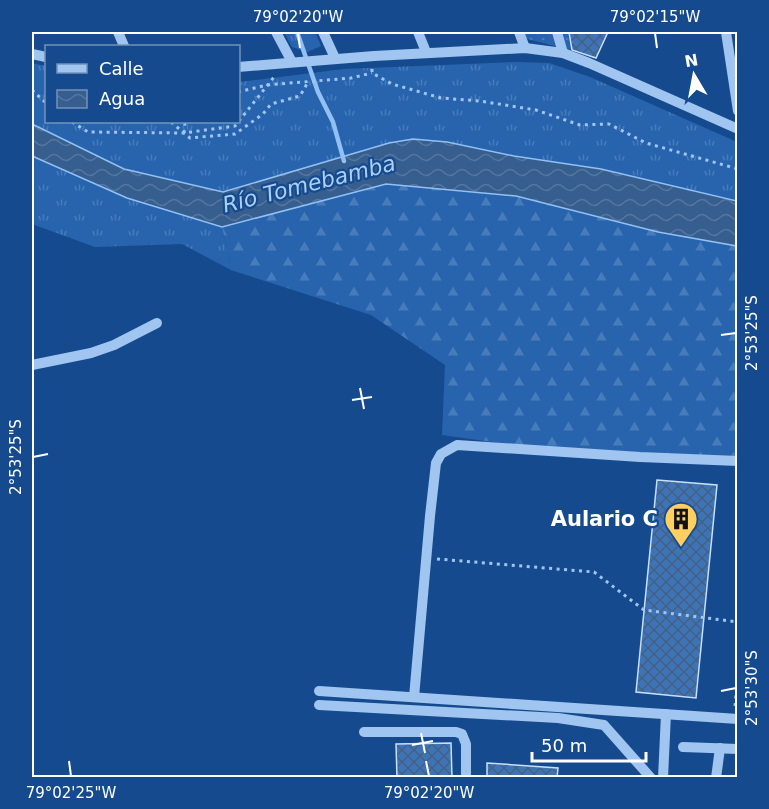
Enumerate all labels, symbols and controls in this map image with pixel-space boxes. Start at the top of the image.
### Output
text: 79°02'20"W [253,8,343,26]
text: 79°02'15"W [610,8,700,26]
legend [45,45,240,123]
north arrow [664,45,724,105]
text: N [683,50,700,71]
text: Calle [99,58,144,79]
text: Agua [99,88,145,109]
water label: Río Tomebamba [220,150,398,218]
text: 2°53'25"S [743,295,761,371]
text: 2°53'25"S [7,419,25,495]
building icon: Aulario C [663,501,699,548]
place label: Aulario C [551,507,658,531]
text: 2°53'30"S [743,650,761,726]
scale bar [532,725,646,763]
text: 50 m [541,735,587,756]
text: 79°02'25"W [26,784,116,802]
text: 79°02'20"W [384,784,474,802]

